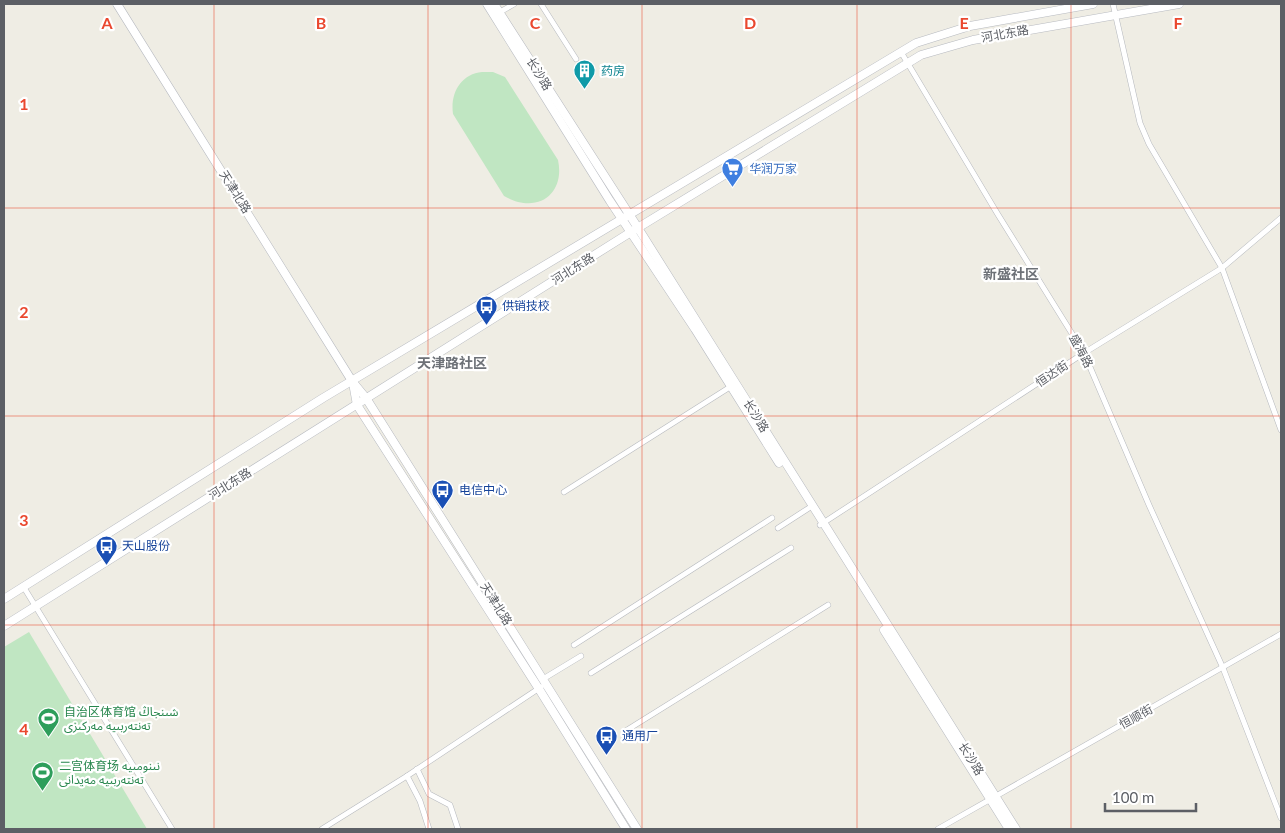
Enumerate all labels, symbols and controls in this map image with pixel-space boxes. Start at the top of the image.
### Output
text: A [100,13,113,32]
text: B [316,13,326,32]
text: C [530,13,541,32]
text: D [744,13,756,32]
text: E [959,13,969,32]
text: F [1173,13,1183,32]
street label: 河北东路 [980,22,1030,45]
street label: 长沙路 [524,54,555,93]
building icon: 药房 [573,59,597,90]
place label: 药房 [601,63,625,78]
text: 1 [19,94,29,113]
supermarket icon: 华润万家 [721,157,745,188]
place label: 华润万家 [749,161,797,176]
street label: 天津北路 [216,167,255,216]
street label: 河北东路 [548,249,597,288]
district label: 新盛社区 [983,265,1039,282]
bus stop icon: 供销技校 [474,294,498,325]
place label: 供销技校 [502,298,550,313]
text: 2 [19,302,29,321]
street label: 盛海路 [1066,331,1097,370]
district label: 天津路社区 [417,354,487,371]
street label: 恒达街 [1033,357,1071,390]
street label: 长沙路 [741,396,772,435]
street label: 河北东路 [205,464,254,503]
bus stop icon: 电信中心 [431,478,455,509]
place label: 电信中心 [459,482,507,497]
text: 3 [19,510,29,529]
bus stop icon: 天山股份 [94,534,118,565]
place label: 天山股份 [122,538,170,553]
street label: 天津北路 [477,579,516,628]
street label: 恒顺街 [1116,701,1155,732]
place label: 自治区体育馆 شىنجاڭ تەنتەربىيە مەركىزى [64,704,178,733]
sports icon: 自治区体育馆 شىنجاڭ تەنتەربىيە مەركىزى [36,707,60,738]
text: 4 [19,719,29,738]
bus stop icon: 通用厂 [594,724,618,755]
place label: 通用厂 [622,728,658,743]
street label: 长沙路 [956,739,987,778]
place label: 二宫体育场 نىنومىيە تەنتەربىيە مەيدانى [59,758,160,787]
sports icon: 二宫体育场 نىنومىيە تەنتەربىيە مەيدانى [31,761,55,792]
scale bar [1105,780,1196,812]
text: 100 m [1112,788,1154,806]

